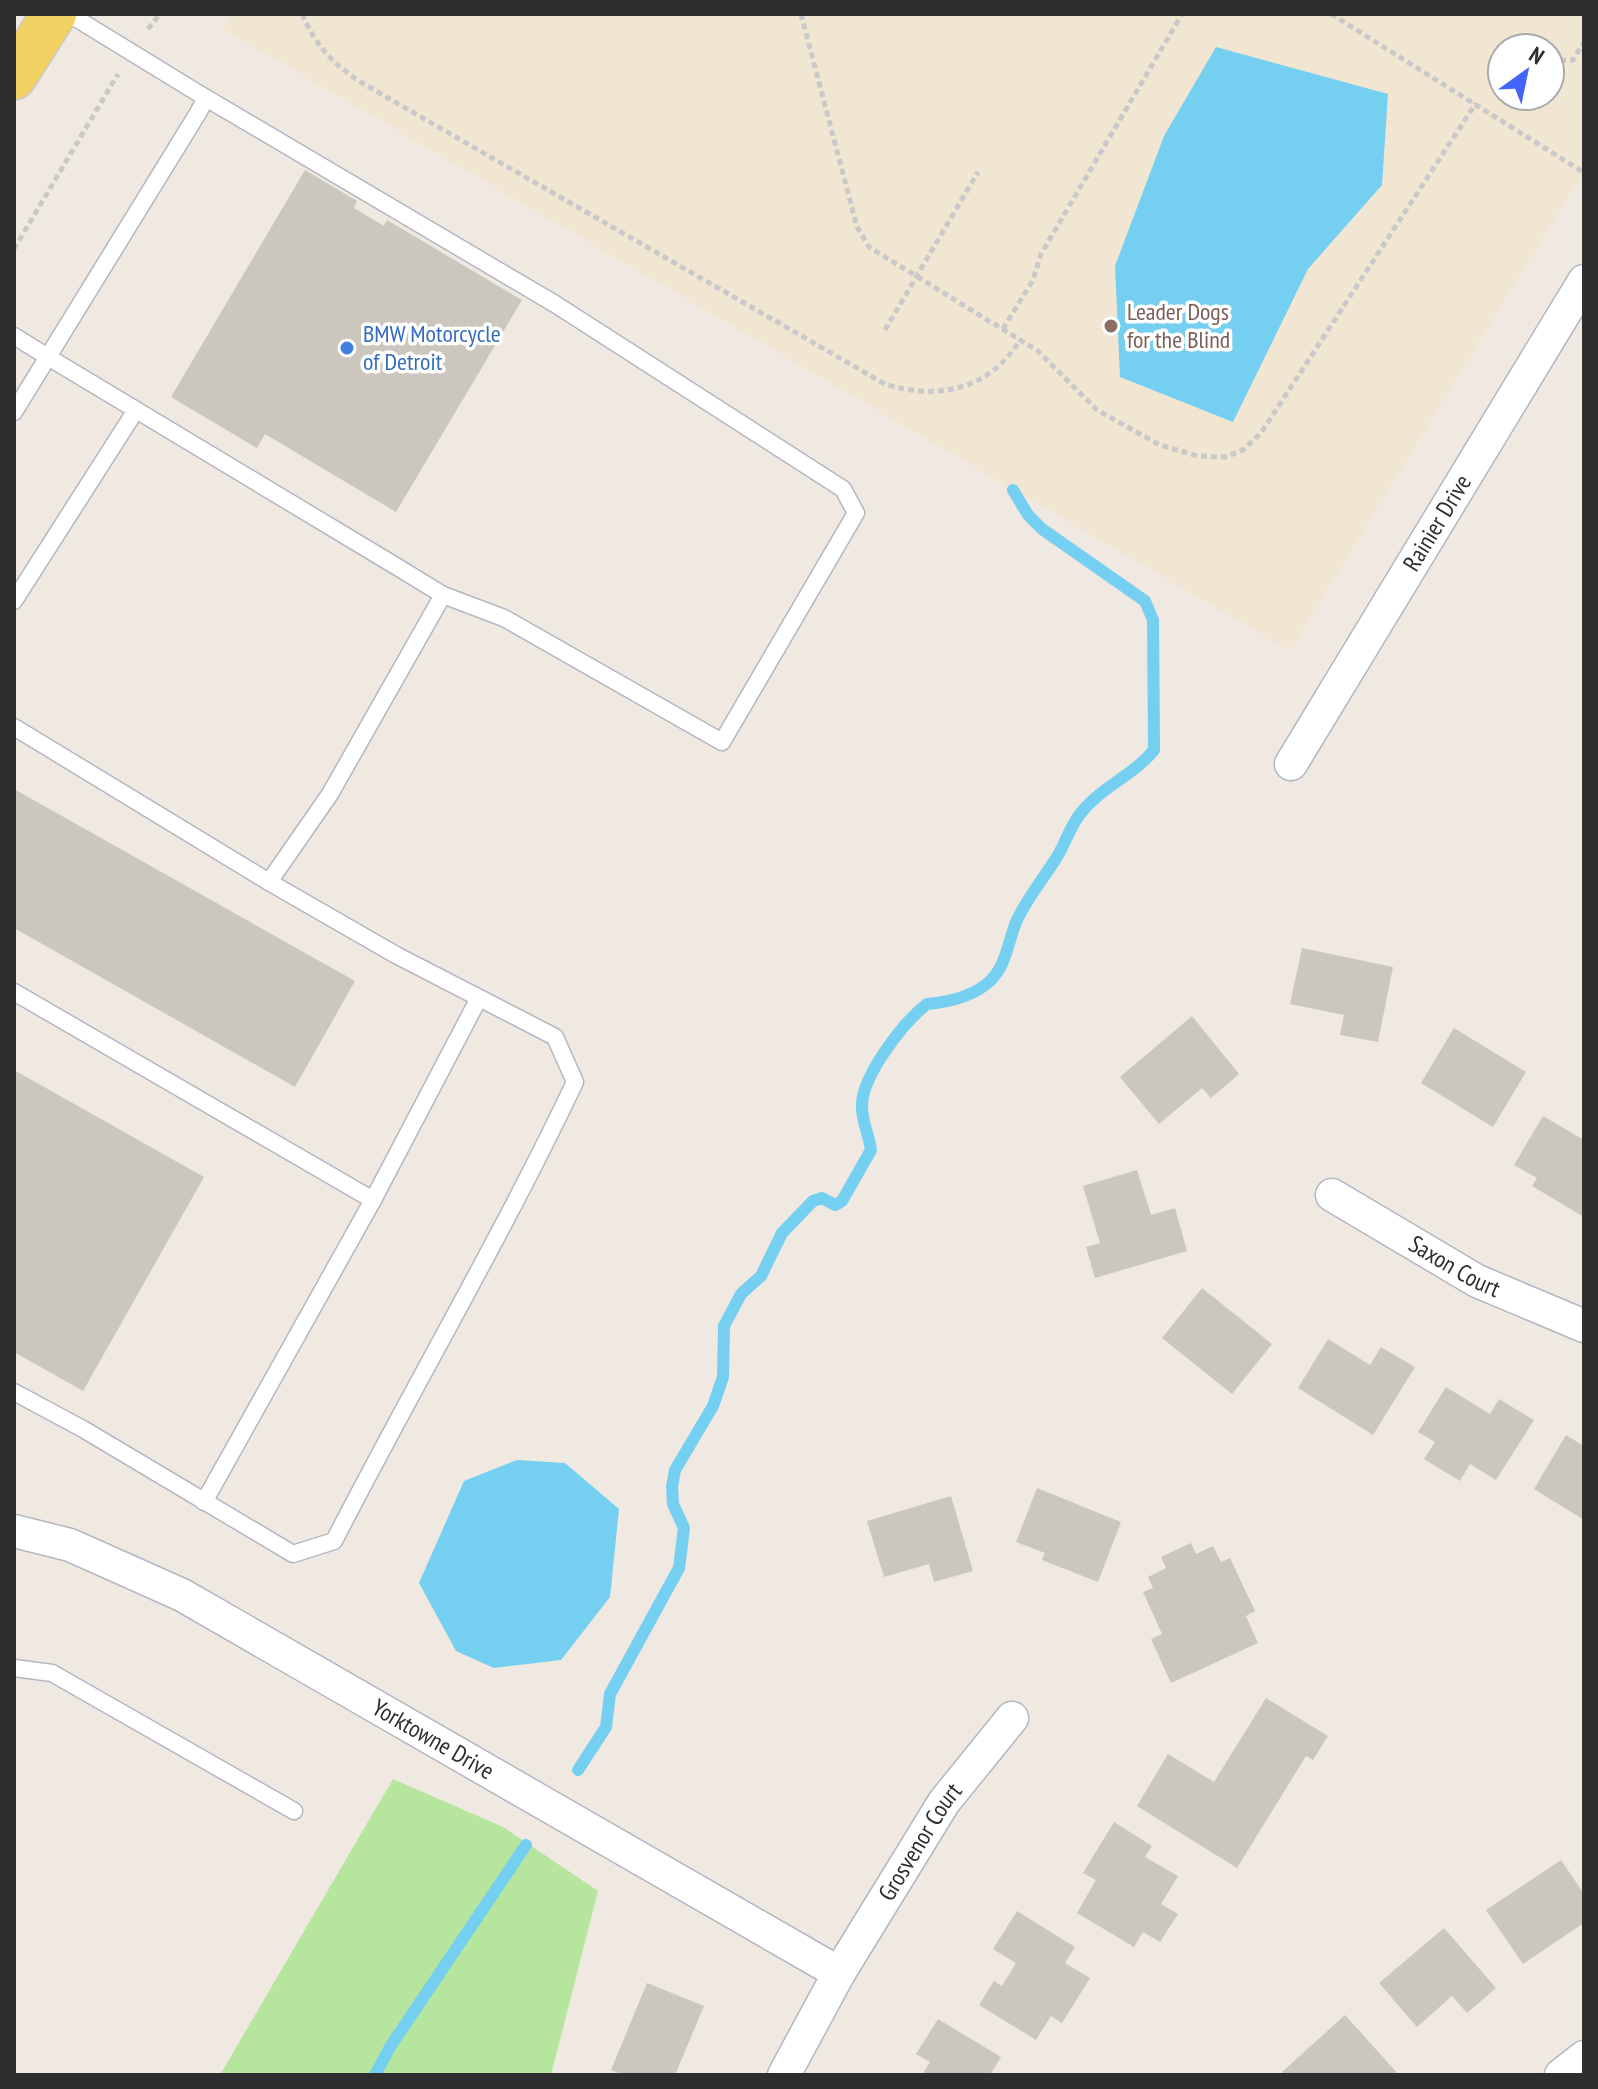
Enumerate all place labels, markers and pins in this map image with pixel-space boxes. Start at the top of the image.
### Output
place label: Leader Dogs for the Blind [1127,296,1230,355]
marker: Leader Dogs for the Blind [1102,317,1120,335]
place label: BMW Motorcycle of Detroit [363,318,501,377]
marker: BMW Motorcycle of Detroit [338,339,356,357]

